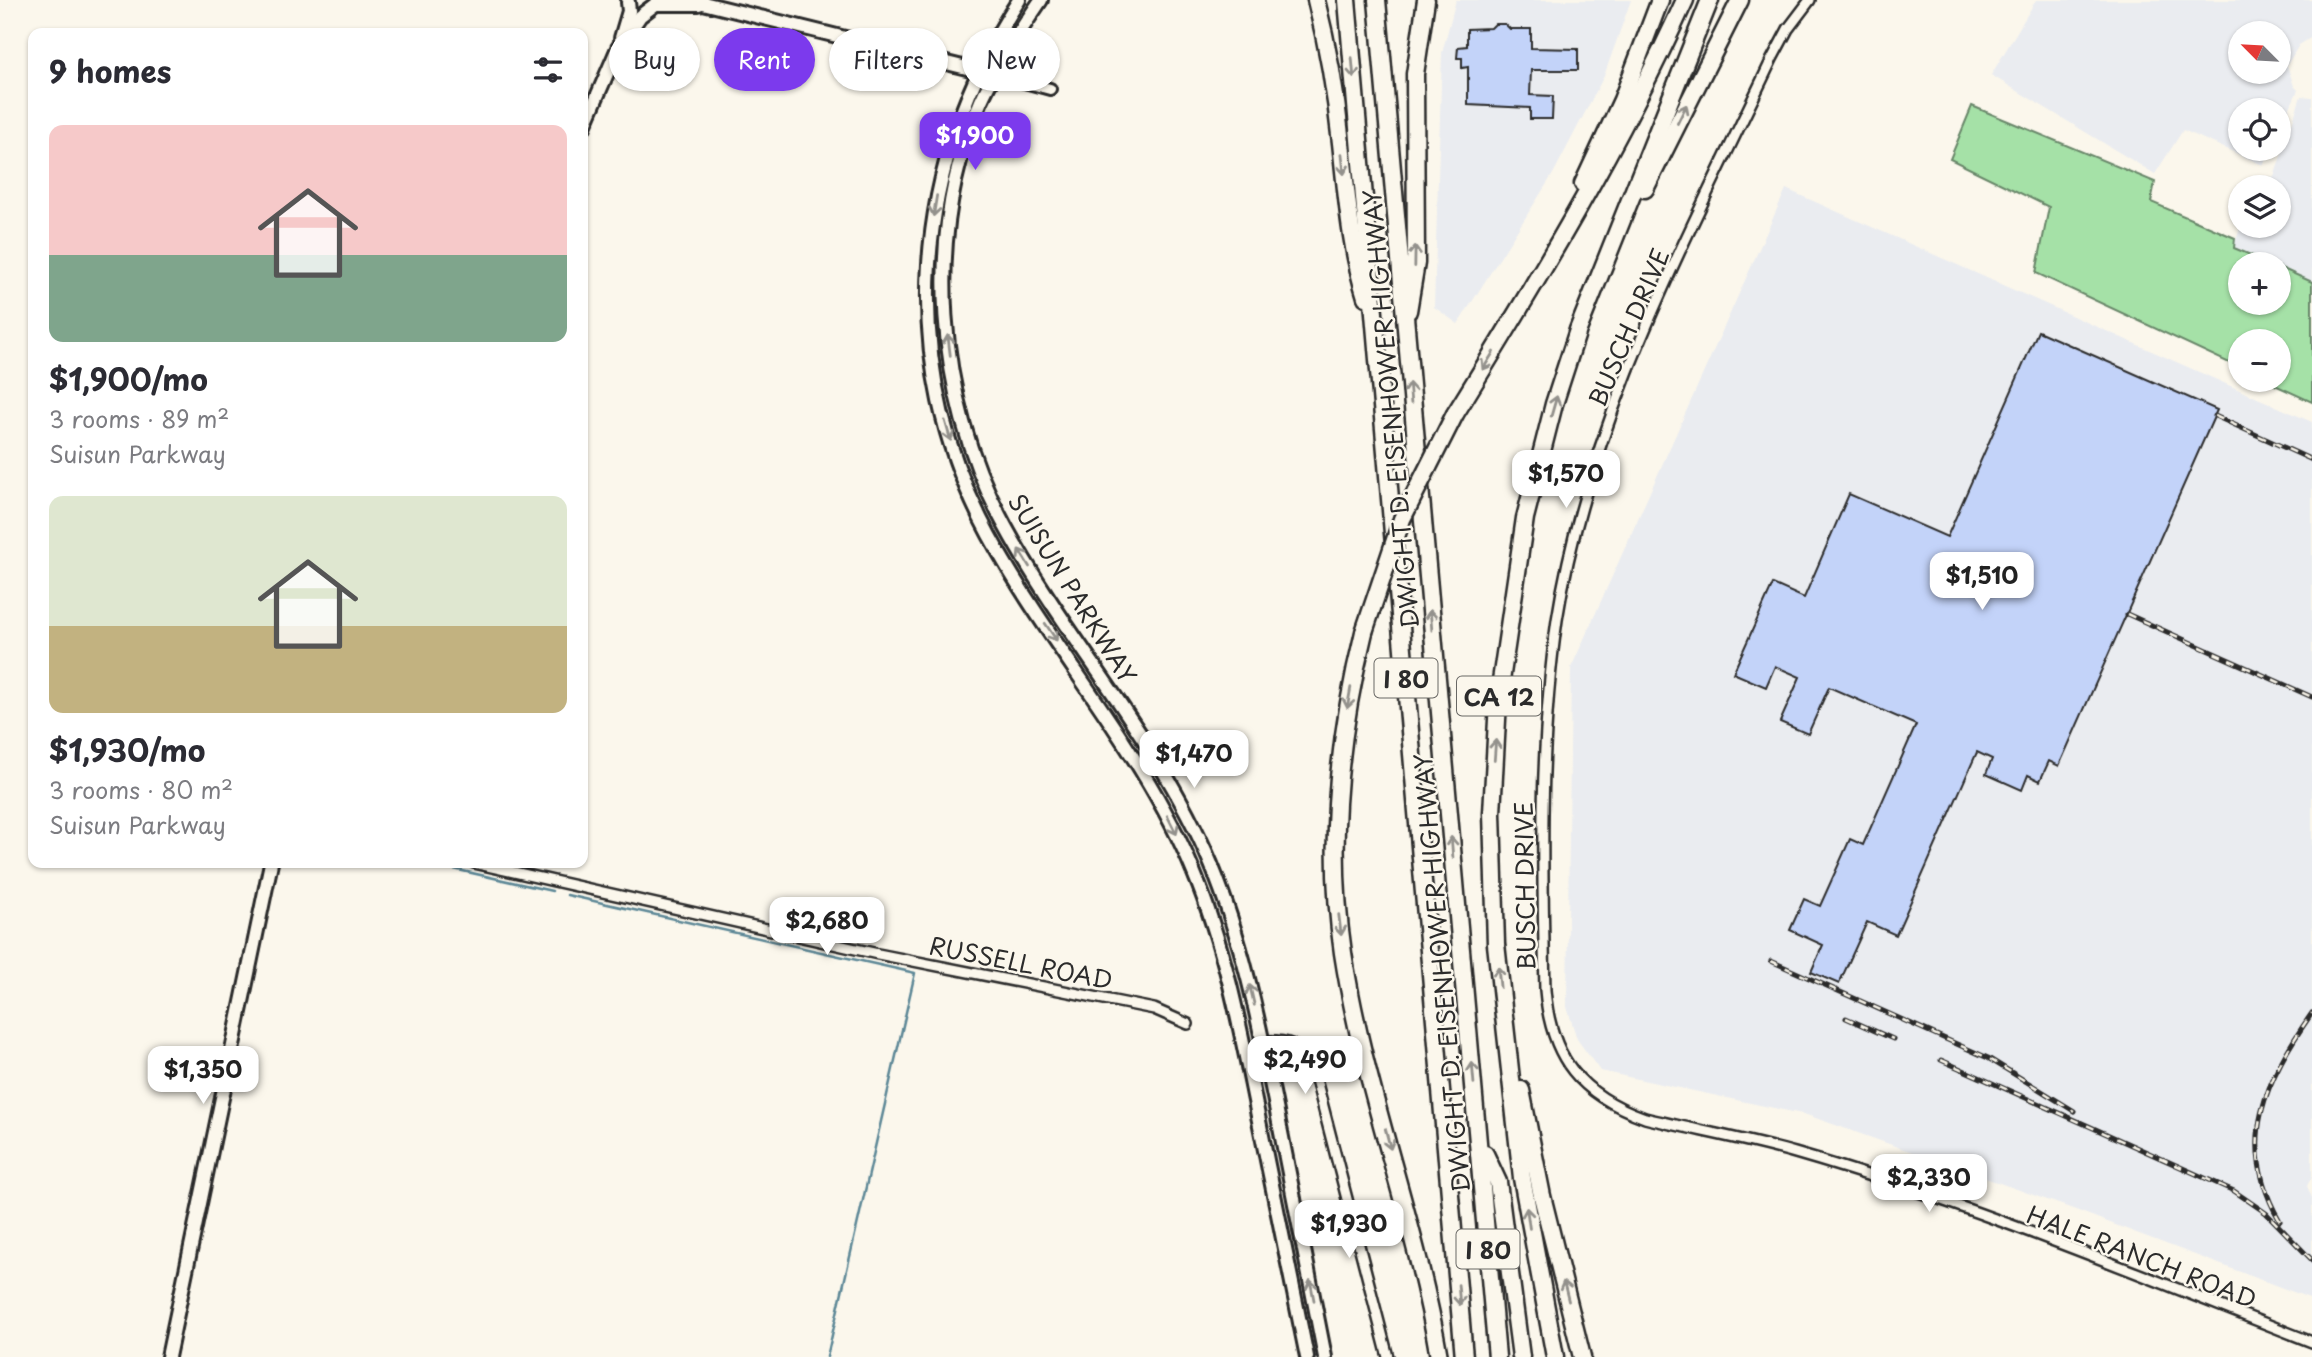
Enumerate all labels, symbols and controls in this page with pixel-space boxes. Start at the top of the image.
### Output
north arrow [2228,21,2291,84]
map controls [2228,21,2291,392]
chip: Buy [609,28,700,91]
chip: Rent [714,28,815,91]
chip: Filters [829,28,948,91]
chip: New [962,28,1060,91]
text: 9 homes [49,48,171,93]
icon: filters [529,51,567,89]
one-way arrow [1346,56,1359,79]
button: locate [2228,98,2291,161]
one-way arrow [1675,104,1689,125]
pin: $1,900 [918,113,1032,172]
text: $1,900 [936,117,1014,152]
one-way arrow [1337,152,1350,175]
icon: home [245,170,371,296]
button: layers [2228,175,2291,238]
street label: DWIGHT D. EISENHOWER HIGHWAY [1353,188,1427,630]
one-way arrow [928,194,941,217]
street label: BUSCH DRIVE [1578,242,1678,412]
one-way arrow [1409,245,1422,268]
button: + [2228,252,2291,315]
button: − [2228,329,2291,392]
one-way arrow [943,334,956,357]
one-way arrow [1480,351,1495,370]
text: $1,900/mo [49,356,208,401]
one-way arrow [1404,383,1417,405]
one-way arrow [1549,395,1562,417]
text: 3 rooms · 89 m² [49,401,229,436]
one-way arrow [942,420,955,442]
text: Suisun Parkway [49,436,226,471]
pin: $1,570 [1509,450,1623,510]
text: $1,570 [1528,455,1604,490]
street label: SUISUN PARKWAY [1000,486,1146,690]
icon: home [245,541,371,667]
one-way arrow [1017,548,1031,568]
pin: $1,510 [1925,552,2039,612]
text: $1,510 [1946,557,2018,592]
one-way arrow [1424,609,1437,632]
one-way arrow [1044,622,1058,641]
road number: I 80 [1374,658,1438,698]
road number: CA 12 [1457,676,1541,716]
one-way arrow [1342,686,1355,709]
text: $1,930/mo [49,727,205,772]
pin: $1,470 [1137,730,1251,790]
text: $1,470 [1156,735,1232,770]
one-way arrow [1489,739,1502,762]
street label: DWIGHT D. EISENHOWER HIGHWAY [1404,752,1478,1194]
text: 3 rooms · 80 m² [49,772,233,807]
street label: BUSCH DRIVE [1505,801,1543,971]
text: Suisun Parkway [49,807,226,842]
one-way arrow [1166,814,1180,834]
one-way arrow [1445,836,1458,858]
pin: $2,680 [770,898,884,957]
text: $2,680 [785,902,869,937]
one-way arrow [1334,913,1347,936]
street label: RUSSELL ROAD [926,927,1116,997]
one-way arrow [1492,966,1505,989]
one-way arrow [1245,984,1259,1007]
pin: $2,490 [1248,1036,1362,1096]
text: $2,490 [1263,1041,1347,1076]
pin: $1,350 [146,1046,260,1106]
text: $1,350 [164,1051,242,1086]
one-way arrow [1466,1062,1479,1085]
one-way arrow [1382,1128,1395,1150]
pin: $2,330 [1872,1154,1986,1214]
text: $2,330 [1887,1159,1971,1194]
street label: HALE RANCH ROAD [2022,1196,2262,1316]
pin: $1,930 [1292,1200,1406,1260]
text: $1,930 [1311,1205,1387,1240]
one-way arrow [1521,1207,1534,1230]
road number: I 80 [1456,1230,1520,1268]
one-way arrow [1305,1279,1318,1302]
one-way arrow [1558,1280,1572,1303]
one-way arrow [1453,1284,1466,1306]

